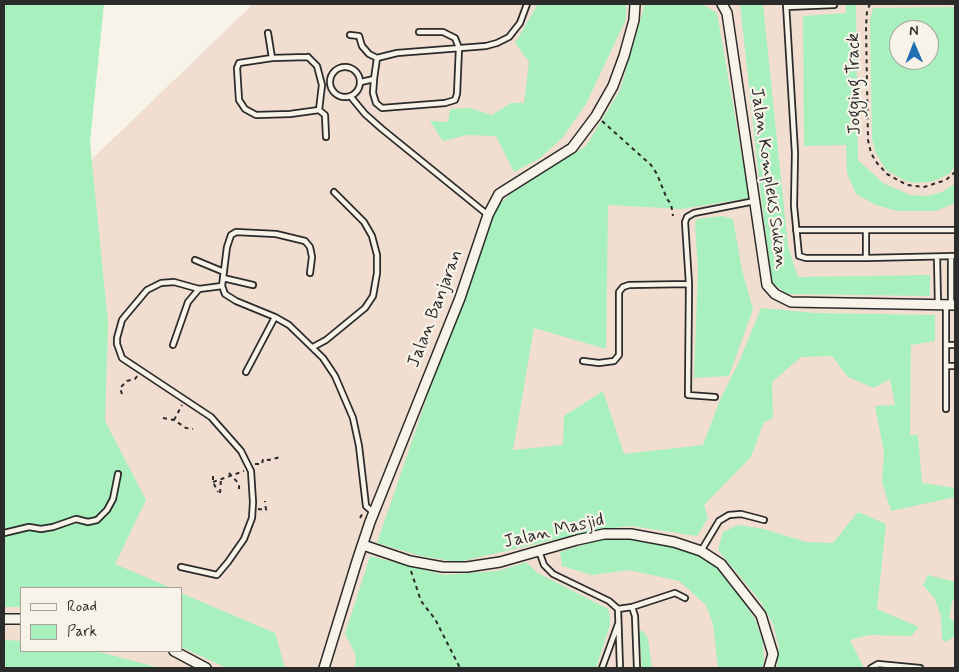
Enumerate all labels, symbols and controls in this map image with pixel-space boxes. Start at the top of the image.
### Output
north arrow [889,20,939,70]
text: N [909,22,919,40]
street label: Jogging Track [843,33,867,135]
street label: Jalan Kompleks Sukan [745,86,791,270]
street label: Jalan Banjaran [404,247,468,371]
street label: Jalan Masjid [502,510,606,554]
legend [20,587,182,652]
text: Road [67,597,97,617]
text: Park [67,622,97,642]

